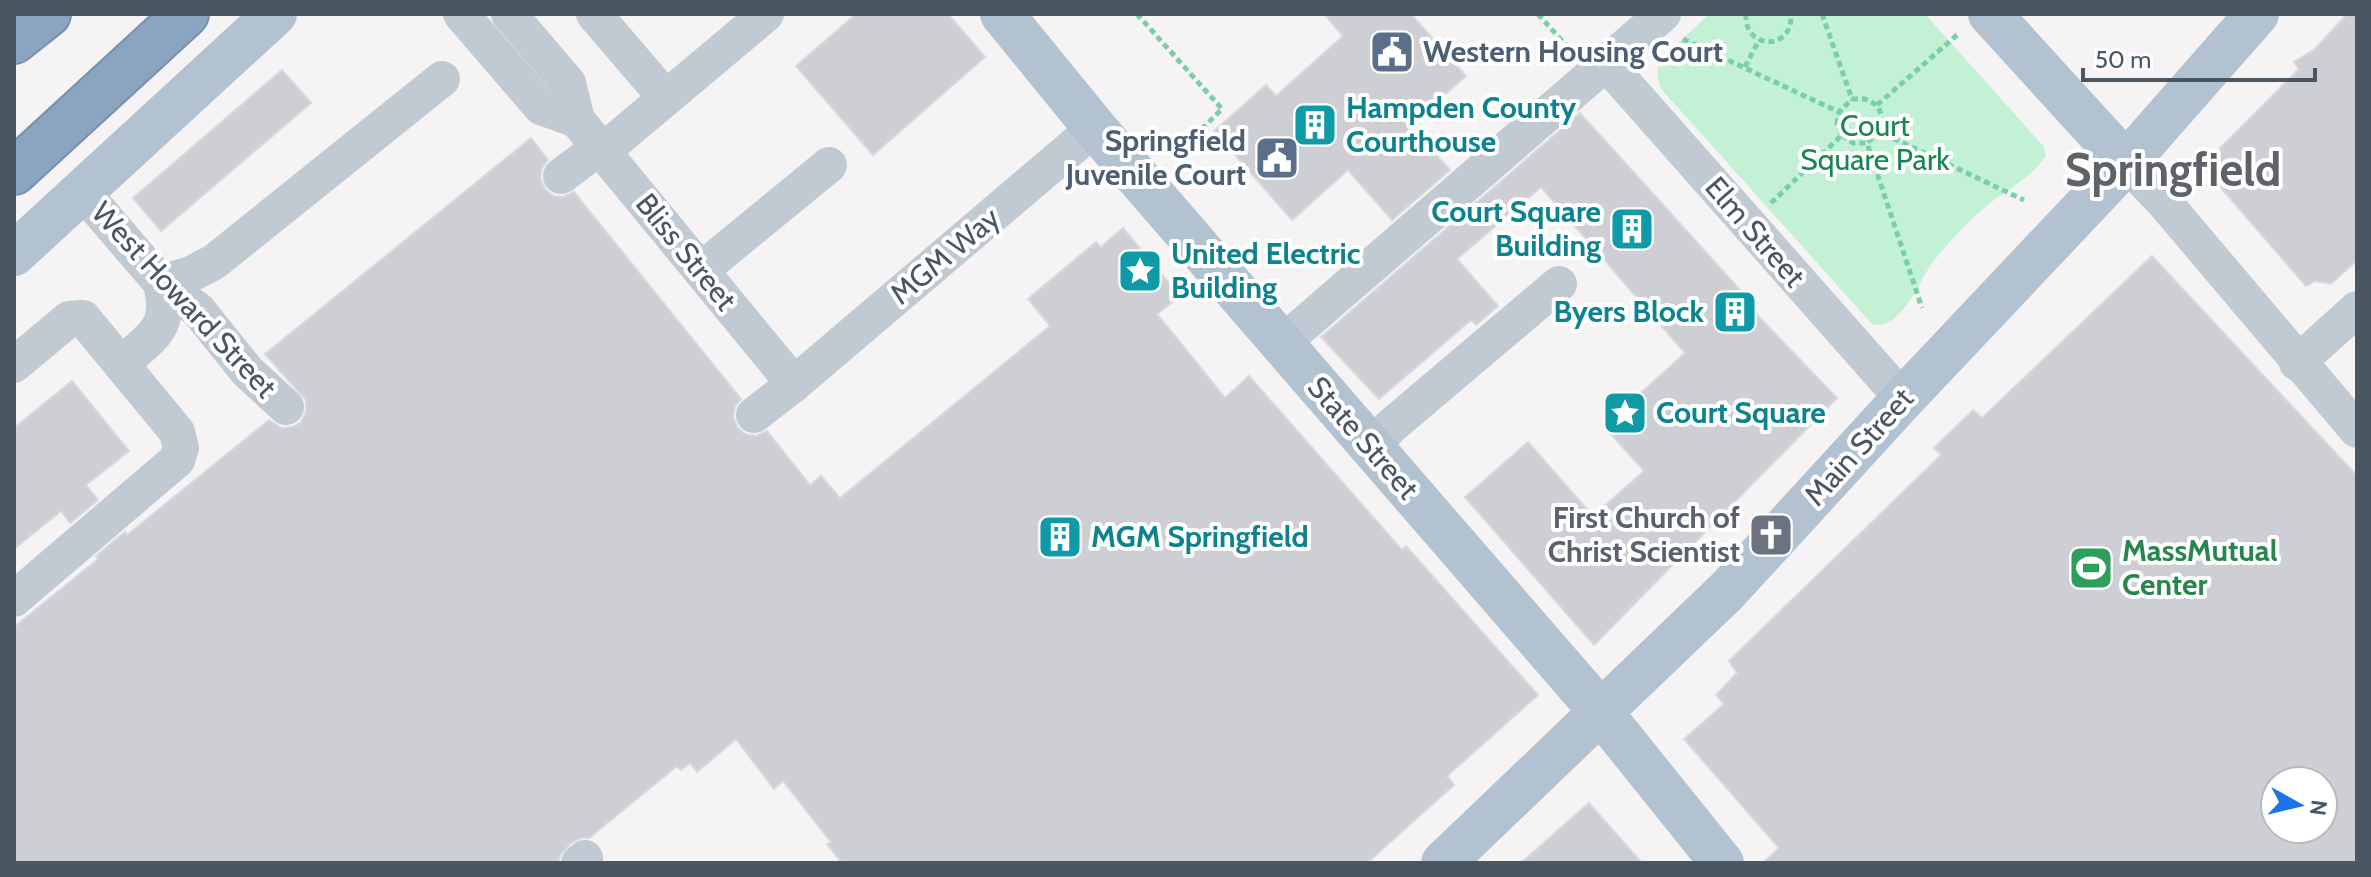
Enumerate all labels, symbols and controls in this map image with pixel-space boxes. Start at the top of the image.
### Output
public building icon: Western Housing Court [1368,28,1416,76]
scale bar [2083,32,2315,82]
place label: Western Housing Court [1423,33,1723,70]
text: 50 m [2095,45,2151,74]
place label: Hampden County Courthouse [1346,89,1577,160]
building icon: Hampden County Courthouse [1291,101,1339,149]
park label: Court Square Park [1800,107,1950,178]
place label: Springfield Juvenile Court [1065,122,1246,193]
public building icon: Springfield Juvenile Court [1253,134,1301,182]
district label: Springfield [2065,142,2281,198]
street label: Elm Street [1698,169,1813,294]
street label: Bliss Street [628,186,745,318]
place label: Court Square Building [1431,193,1601,264]
street label: West Howard Street [84,194,285,405]
street label: MGM Way [882,199,1007,312]
building icon: Court Square Building [1608,205,1656,253]
place label: United Electric Building [1171,235,1360,306]
place icon: United Electric Building [1116,247,1164,295]
building icon: Byers Block [1711,288,1759,336]
place label: Byers Block [1554,293,1704,330]
street label: State Street [1300,369,1427,507]
street label: Main Street [1796,380,1921,513]
place icon: Court Square [1601,389,1649,437]
place label: Court Square [1656,394,1826,431]
place label: First Church of Christ Scientist [1548,499,1740,570]
church icon: First Church of Christ Scientist [1747,511,1795,559]
building icon: MGM Springfield [1036,513,1084,561]
place label: MGM Springfield [1091,518,1309,555]
place label: MassMutual Center [2122,532,2278,603]
sports icon: MassMutual Center [2067,544,2115,592]
north arrow [2259,765,2339,845]
text: N [2304,798,2333,817]

